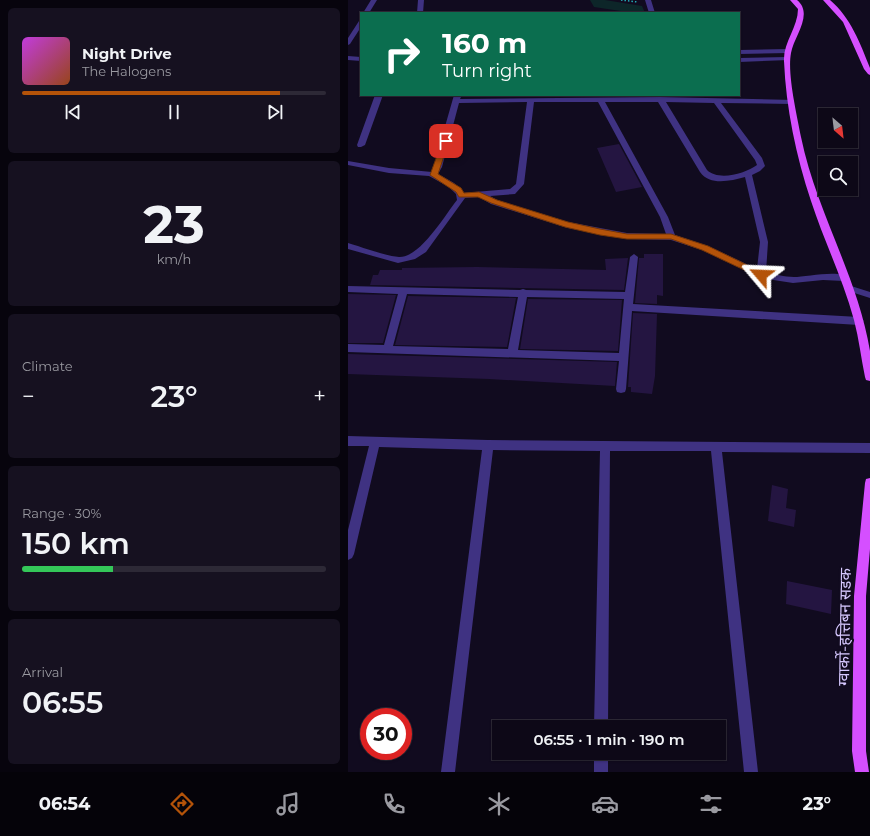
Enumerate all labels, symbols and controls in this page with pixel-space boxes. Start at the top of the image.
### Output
text: 160 m [442,26,527,60]
icon: right [376,28,428,80]
text: Night Drive [82,44,172,63]
text: Turn right [442,60,532,82]
text: The Halogens [82,63,171,79]
icon: previous [62,101,84,123]
icon: pause [163,101,185,123]
icon: next [264,101,286,123]
north arrow [818,108,858,148]
map controls [818,108,858,196]
pin [429,124,463,158]
icon: arrive [435,130,457,152]
button: search [818,156,858,196]
text: 23 [143,193,205,256]
text: km/h [157,251,191,267]
position arrow [740,254,782,296]
text: Climate [22,358,73,374]
text: 23° [150,378,198,415]
text: − [22,383,35,410]
text: + [313,383,326,410]
text: Range · 30% [22,505,101,521]
text: 150 km [22,525,130,562]
street label: ग्वार्को-हत्तिबन सडक [834,567,855,686]
text: Arrival [22,664,63,680]
text: 06:55 [22,684,103,721]
speed limit sign: 30 [360,708,412,760]
text: 06:55 · 1 min · 190 m [533,730,685,749]
icon: directions [168,790,196,818]
icon: music [274,790,302,818]
icon: phone [380,790,408,818]
icon: climate [485,790,513,818]
icon: car [591,790,619,818]
icon: filters [697,790,725,818]
text: 06:54 [39,793,90,815]
text: 23° [803,793,831,815]

